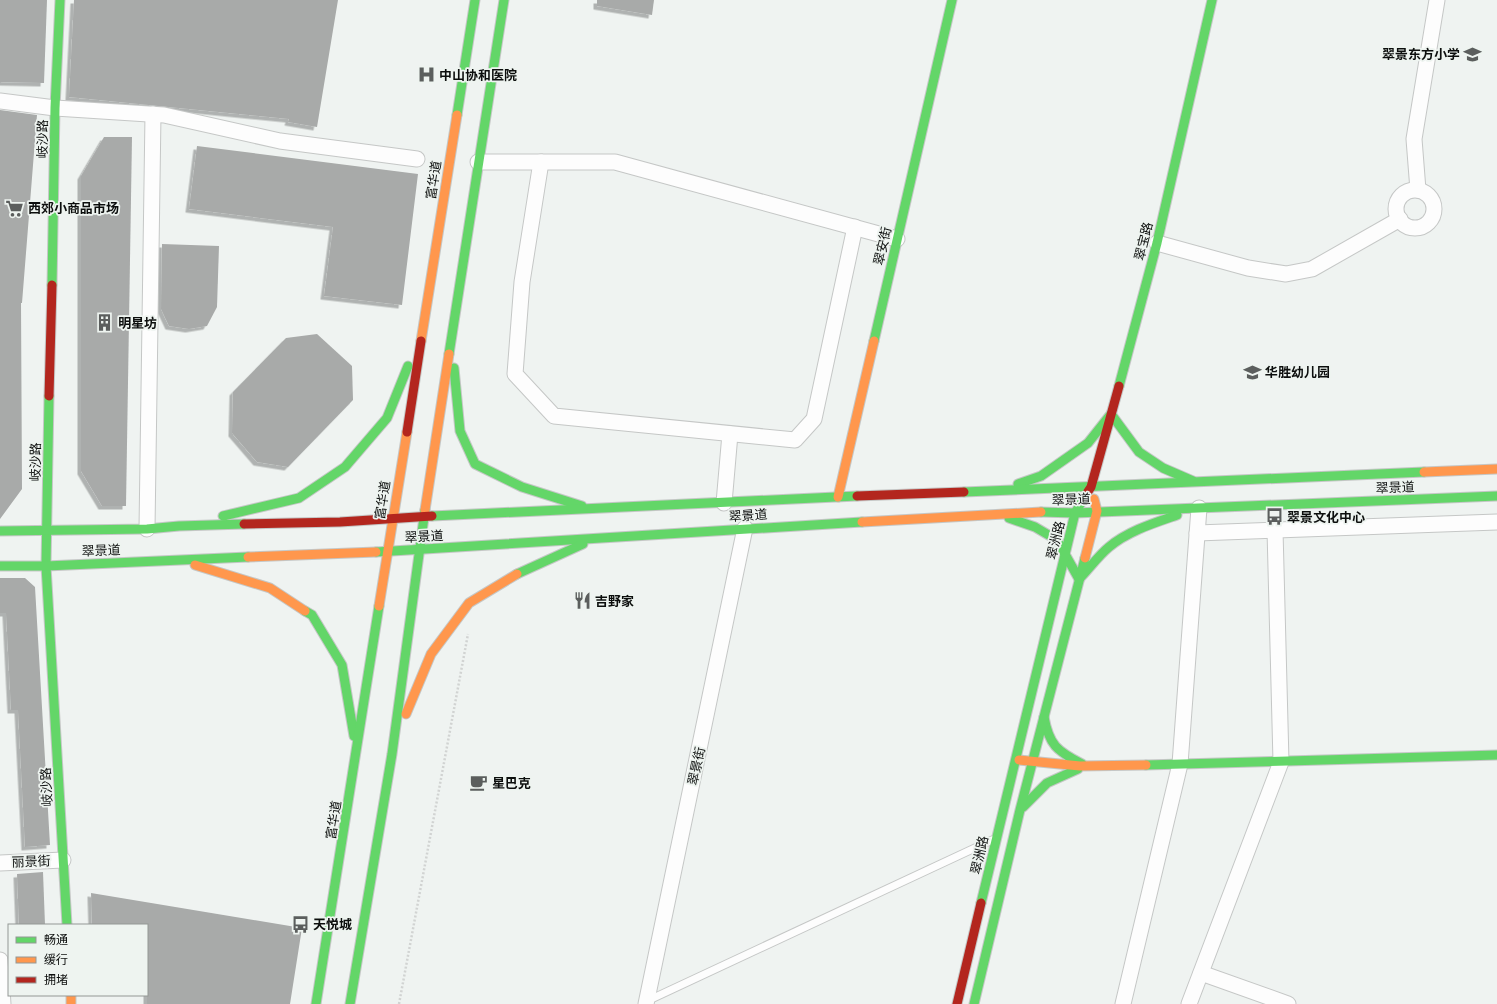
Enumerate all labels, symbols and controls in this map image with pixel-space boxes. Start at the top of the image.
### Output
school or university icon: 翠景东方小学 [1463,44,1483,64]
place label: 翠景东方小学 [1382,45,1460,62]
hospital icon: 中山协和医院 [416,65,436,85]
place label: 中山协和医院 [439,66,517,83]
street label: 岐沙路 [33,119,50,159]
street label: 富华道 [421,159,444,201]
supermarket icon: 西郊小商品市场 [5,198,25,218]
place label: 西郊小商品市场 [28,199,119,216]
street label: 翠宝路 [1130,220,1155,262]
street label: 翠安街 [869,225,894,267]
building icon: 明星坊 [95,313,115,333]
place label: 明星坊 [118,314,157,331]
school or university icon: 华胜幼儿园 [1242,362,1262,382]
place label: 华胜幼儿园 [1265,363,1330,380]
street label: 岐沙路 [26,442,43,482]
street label: 翠景道 [1375,477,1415,496]
street label: 富华道 [370,479,393,521]
street label: 翠景道 [1051,489,1091,508]
street label: 翠景道 [728,505,768,524]
bus stop icon: 翠景文化中心 [1264,507,1284,527]
place label: 翠景文化中心 [1287,508,1365,525]
street label: 翠洲路 [1042,519,1067,561]
street label: 翠景道 [404,526,444,545]
street label: 翠景道 [81,540,121,559]
restaurant icon: 吉野家 [572,591,592,611]
place label: 吉野家 [595,592,634,609]
street label: 翠景街 [683,745,708,787]
street label: 岐沙路 [36,767,55,807]
cafe icon: 星巴克 [469,773,489,793]
place label: 星巴克 [492,774,531,791]
street label: 富华道 [321,799,344,841]
street label: 翠洲路 [966,834,991,876]
street label: 丽景街 [11,851,51,870]
bus stop icon: 天悦城 [290,914,310,934]
place label: 天悦城 [313,915,352,932]
legend [8,924,148,996]
text: 畅通 [44,931,68,947]
text: 缓行 [44,951,68,967]
text: 拥堵 [44,971,68,987]

